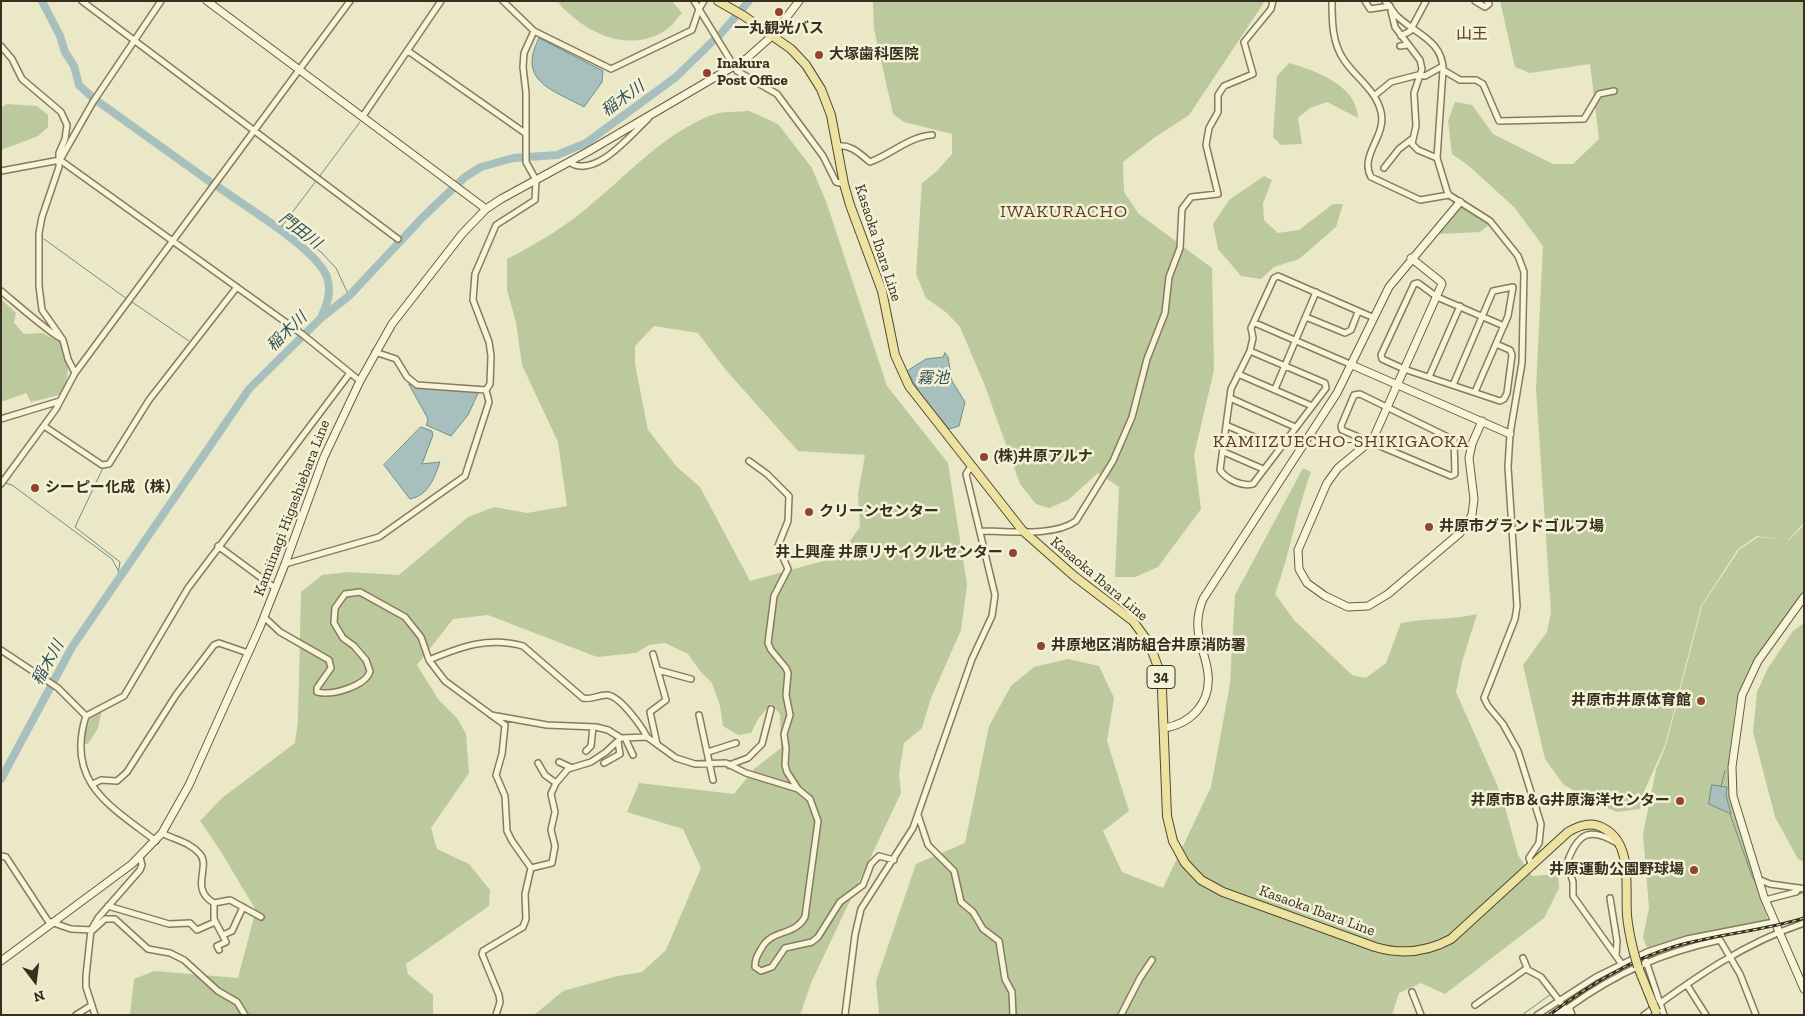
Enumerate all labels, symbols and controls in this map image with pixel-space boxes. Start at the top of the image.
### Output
marker: 一丸観光バス [773,6,785,18]
place label: 一丸観光バス [734,20,824,38]
district label: 山王 [1456,24,1488,44]
place label: 大塚歯科医院 [829,46,919,64]
marker: 大塚歯科医院 [813,49,825,61]
place label: Inakura Post Office [717,55,788,90]
marker: Inakura Post Office [701,67,713,79]
water label: 稲木川 [598,77,648,121]
street label: Kasaoka Ibara Line [851,182,905,304]
district label: IWAKURACHO [999,201,1129,223]
water label: 門田川 [275,209,325,253]
water label: 稲木川 [263,308,311,356]
water label: 霧池 [917,368,949,388]
street label: Kamiinagi Higashiebara Line [250,417,334,599]
district label: KAMIIZUECHO-SHIKIGAOKA [1210,431,1472,453]
place label: (株)井原アルナ [994,448,1093,466]
marker: (株)井原アルナ [978,451,990,463]
place label: シーピー化成（株） [45,479,180,497]
marker: シーピー化成（株） [29,482,41,494]
place label: クリーンセンター [819,503,939,521]
marker: クリーンセンター [803,506,815,518]
place label: 井原市グランドゴルフ場 [1439,518,1604,536]
marker: 井原市グランドゴルフ場 [1423,521,1435,533]
street label: Kasaoka Ibara Line [1047,533,1151,625]
place label: 井上興産 井原リサイクルセンター [775,544,1003,562]
marker: 井上興産 井原リサイクルセンター [1007,547,1019,559]
water label: 稲木川 [28,637,68,689]
place label: 井原地区消防組合井原消防署 [1051,637,1246,655]
marker: 井原地区消防組合井原消防署 [1035,640,1047,652]
road number: 34 [1147,666,1175,689]
place label: 井原市井原体育館 [1571,692,1691,710]
marker: 井原市井原体育館 [1695,695,1707,707]
place label: 井原市B＆G井原海洋センター [1470,792,1670,810]
marker: 井原市B＆G井原海洋センター [1674,795,1686,807]
place label: 井原運動公園野球場 [1549,861,1684,879]
marker: 井原運動公園野球場 [1688,864,1700,876]
street label: Kasaoka Ibara Line [1257,882,1377,940]
north arrow [10,956,60,1006]
text: N [32,986,46,1006]

